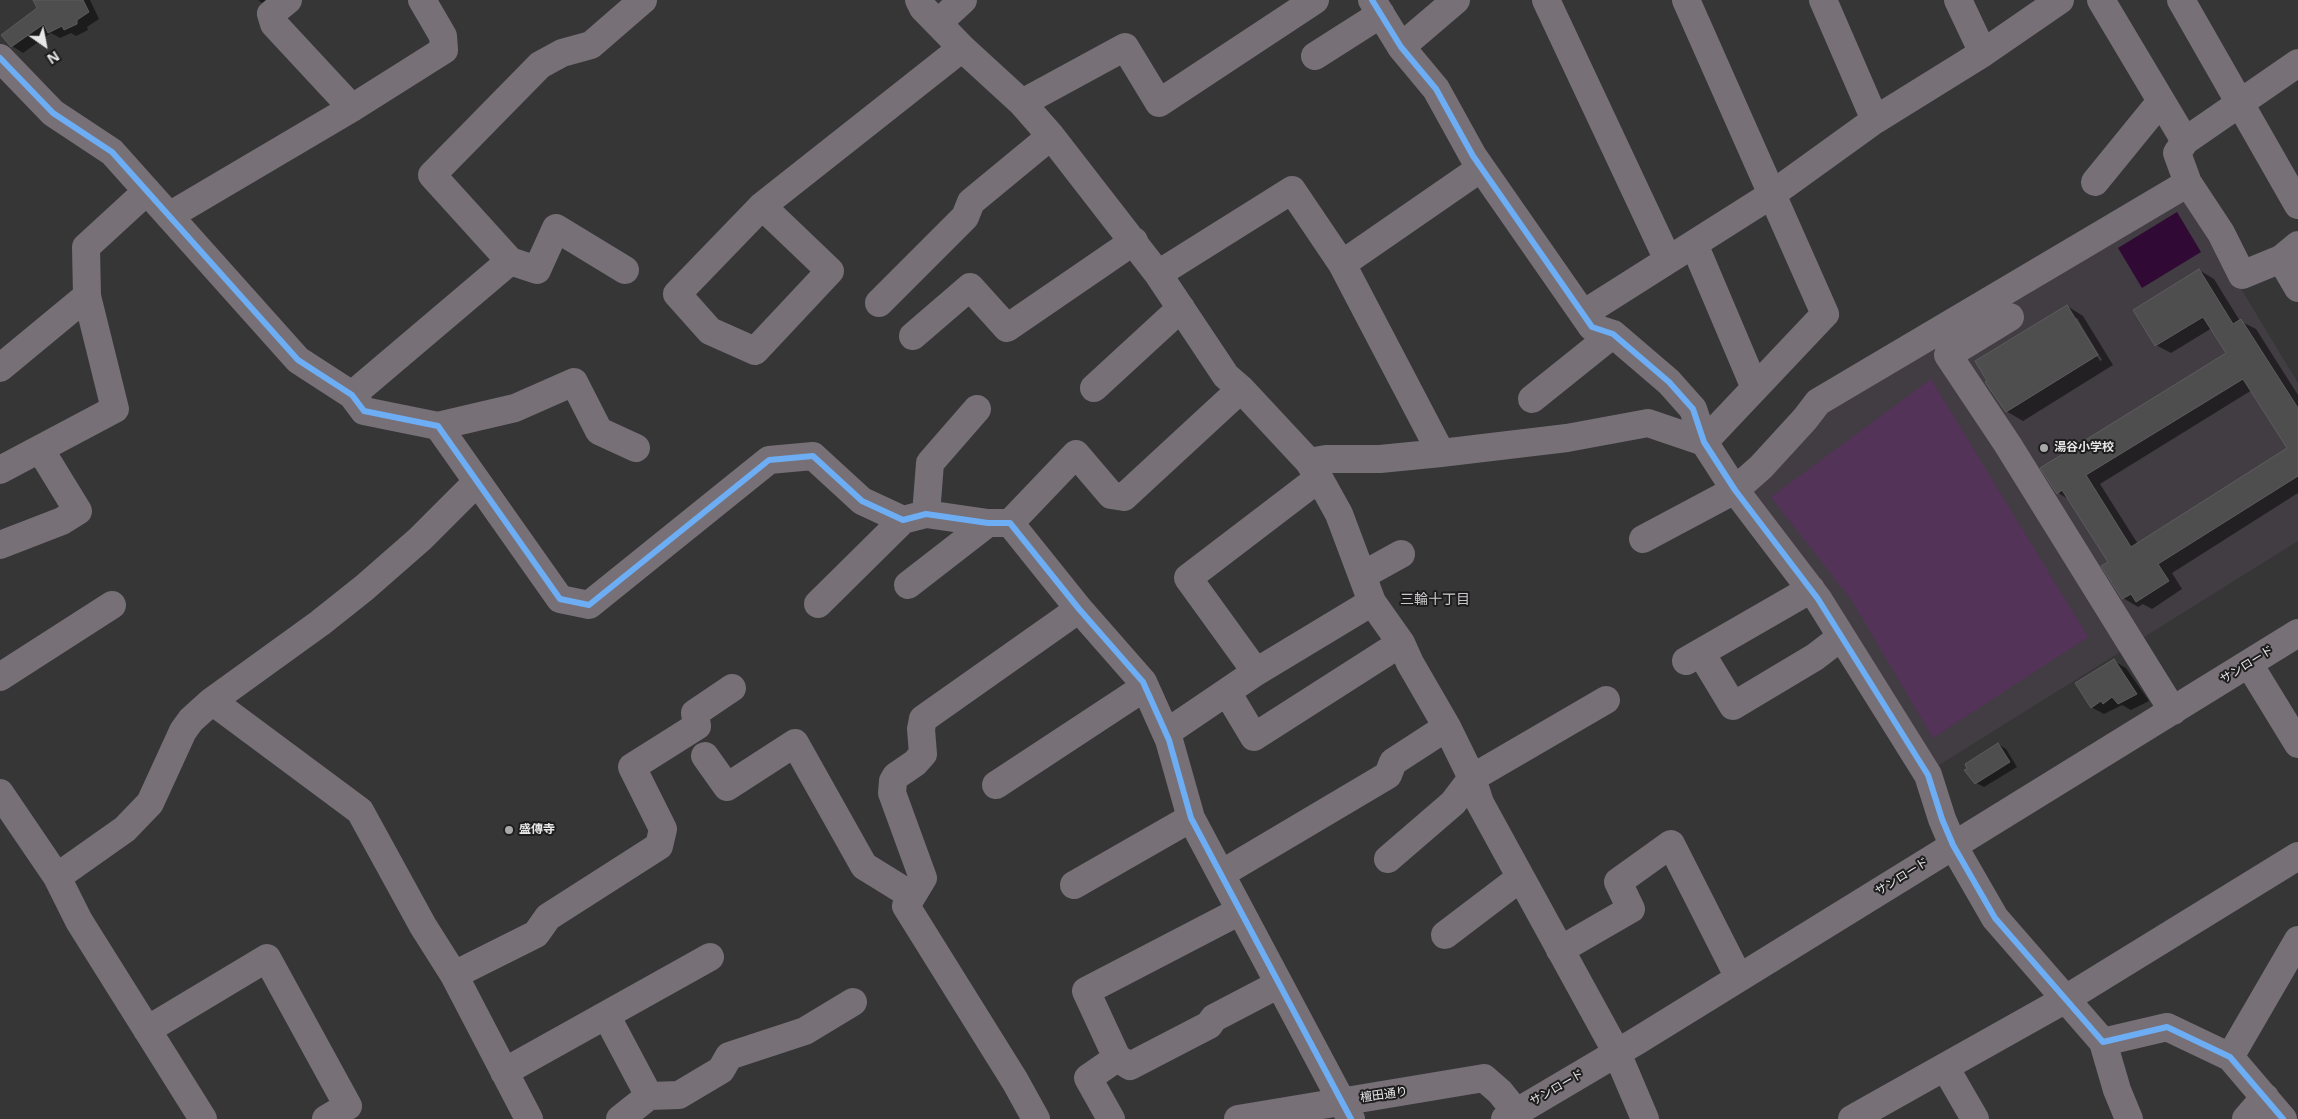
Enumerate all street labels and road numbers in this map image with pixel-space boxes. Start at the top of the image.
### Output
street label: サンロード [2218,643,2276,687]
street label: サンロード [1873,855,1931,899]
street label: サンロード [1527,1067,1587,1109]
street label: 檀田通り [1359,1085,1409,1105]

